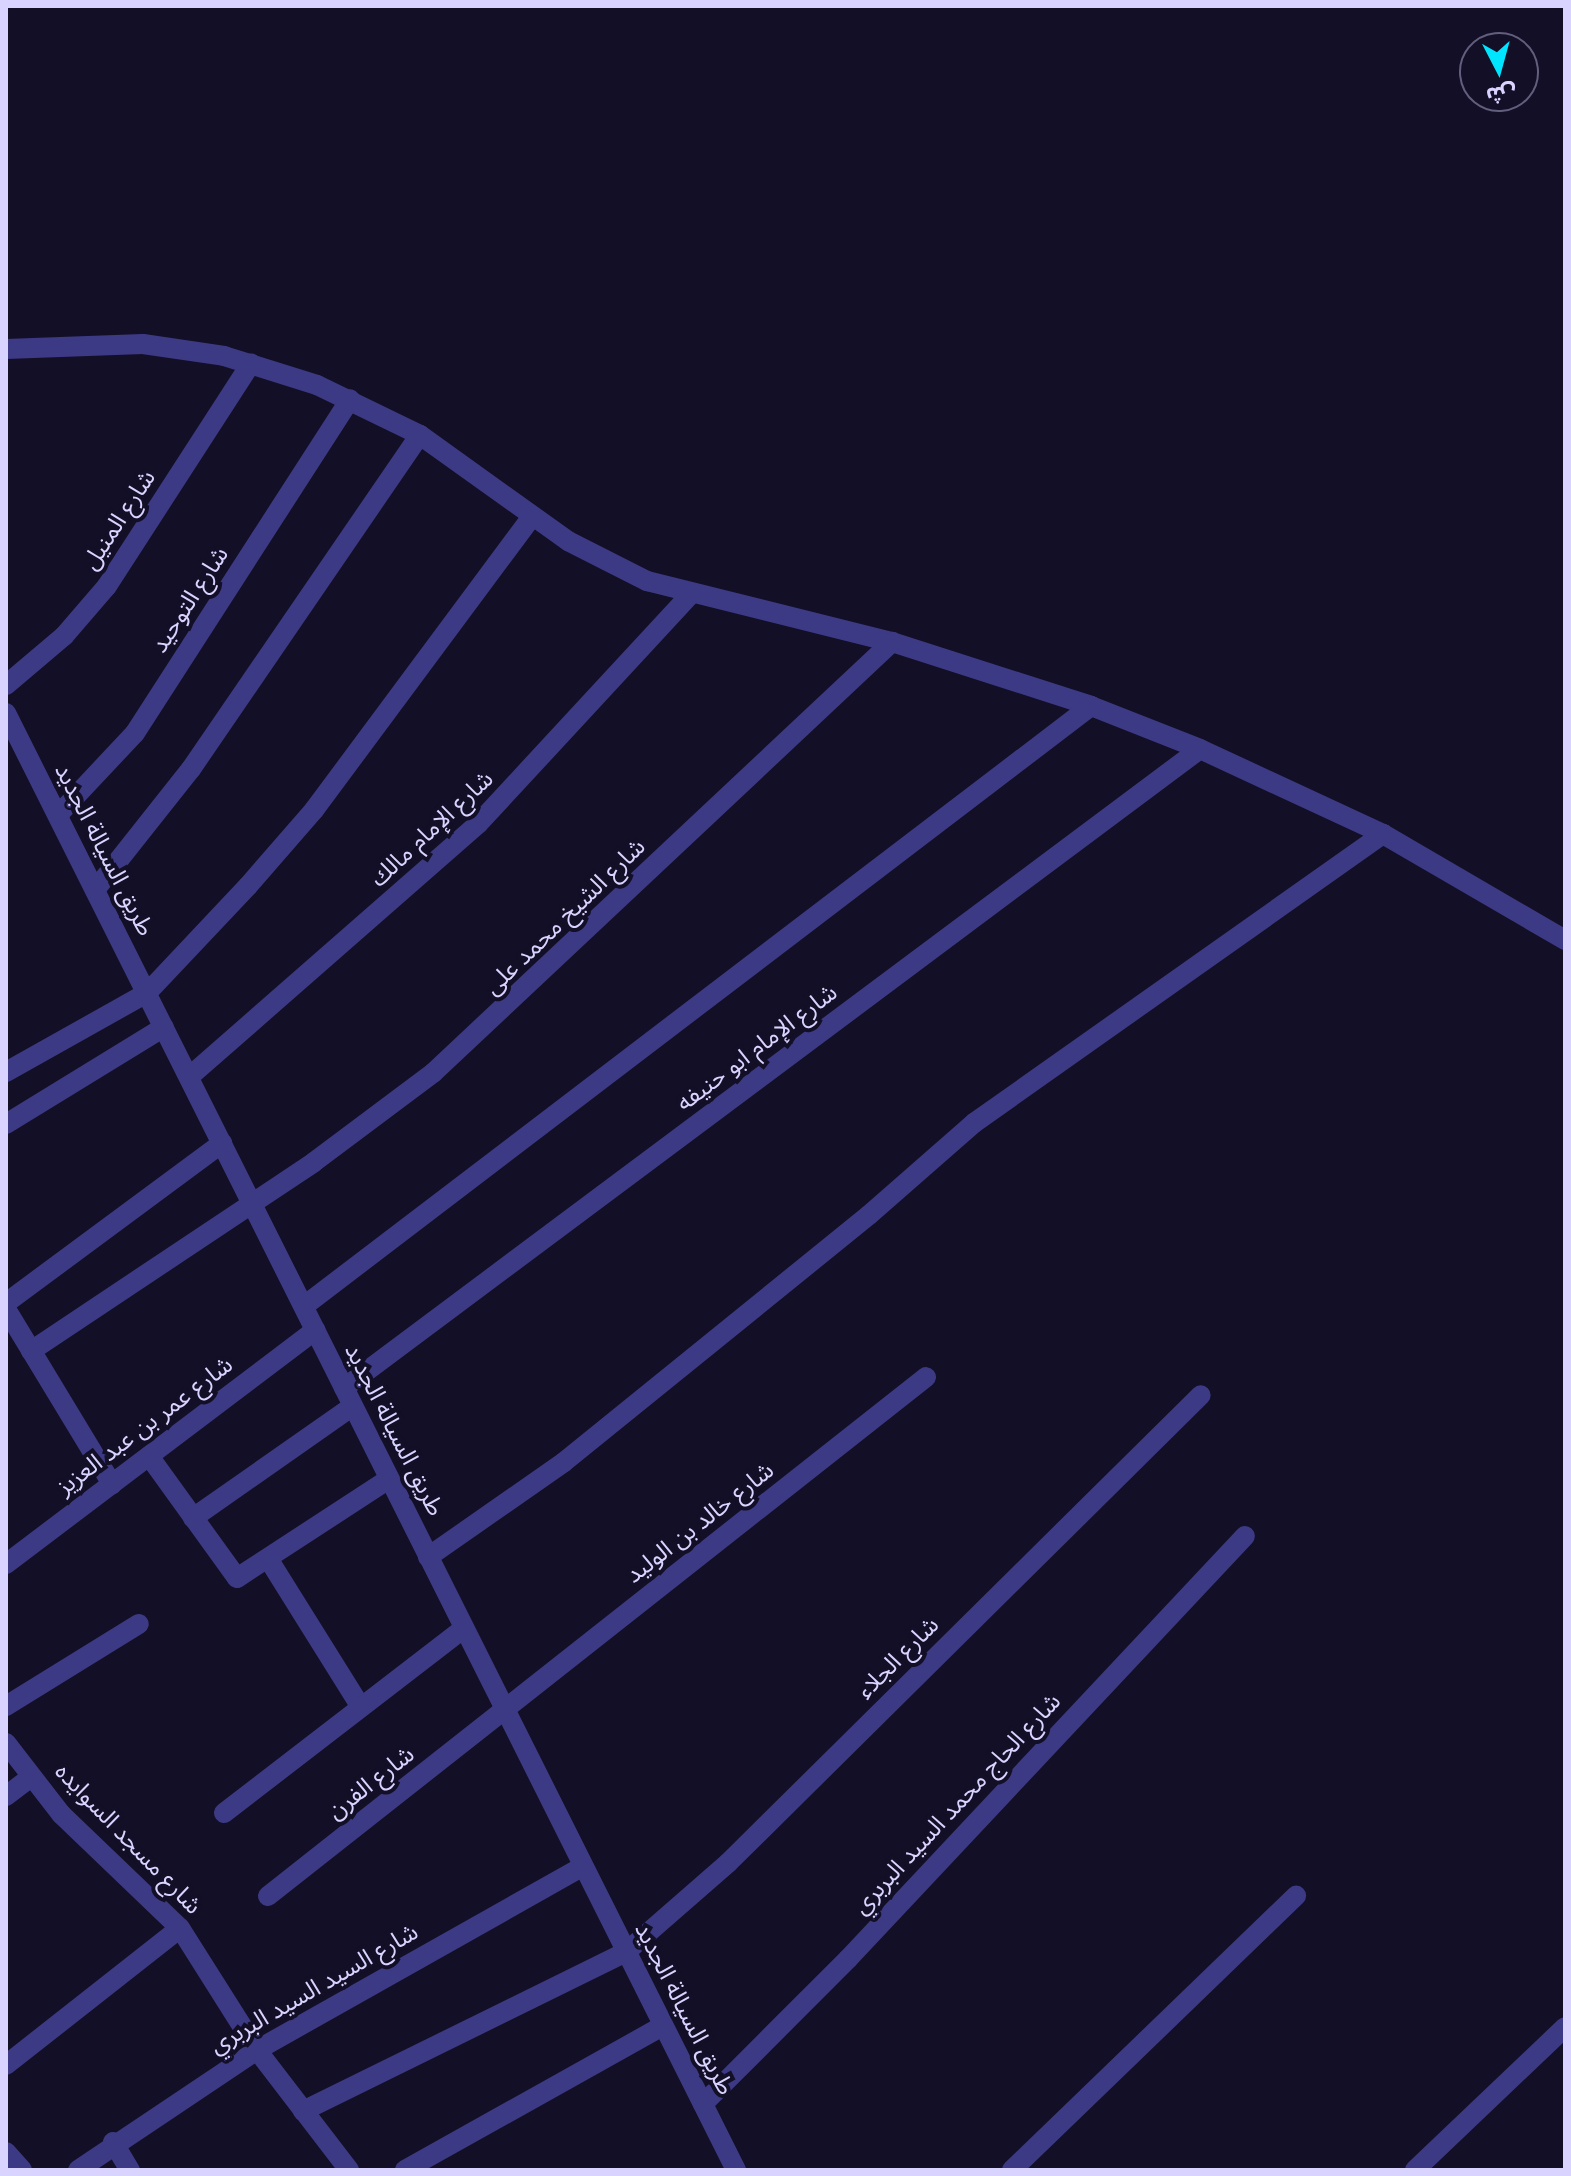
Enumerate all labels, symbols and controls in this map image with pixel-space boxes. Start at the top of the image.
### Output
north arrow [1459,32,1539,112]
text: ش [1485,80,1518,108]
street label: شارع المنيل [76,465,162,575]
street label: شارع التوحيد [145,541,235,659]
street label: طريق السيالة الجديد [48,759,160,941]
street label: شارع الإمام مالك [365,765,499,893]
street label: شارع الشيخ محمد على [478,833,652,1001]
street label: شارع الإمام ابو حنيفه [671,978,843,1118]
street label: طريق السيالة الجديد [338,1339,450,1521]
street label: شارع عمر بن عبد العزيز [51,1350,239,1502]
street label: شارع خالد بن الوليد [620,1456,780,1590]
street label: شارع الجلاء [851,1611,945,1705]
street label: شارع الحاج محمد السيد البربري [847,1687,1067,1921]
street label: شارع الفرن [322,1740,420,1826]
street label: شارع مسجد السوايده [49,1757,207,1921]
street label: شارع السيد السيد البربري [205,1918,423,2060]
street label: طريق السيالة الجديد [628,1918,740,2100]

